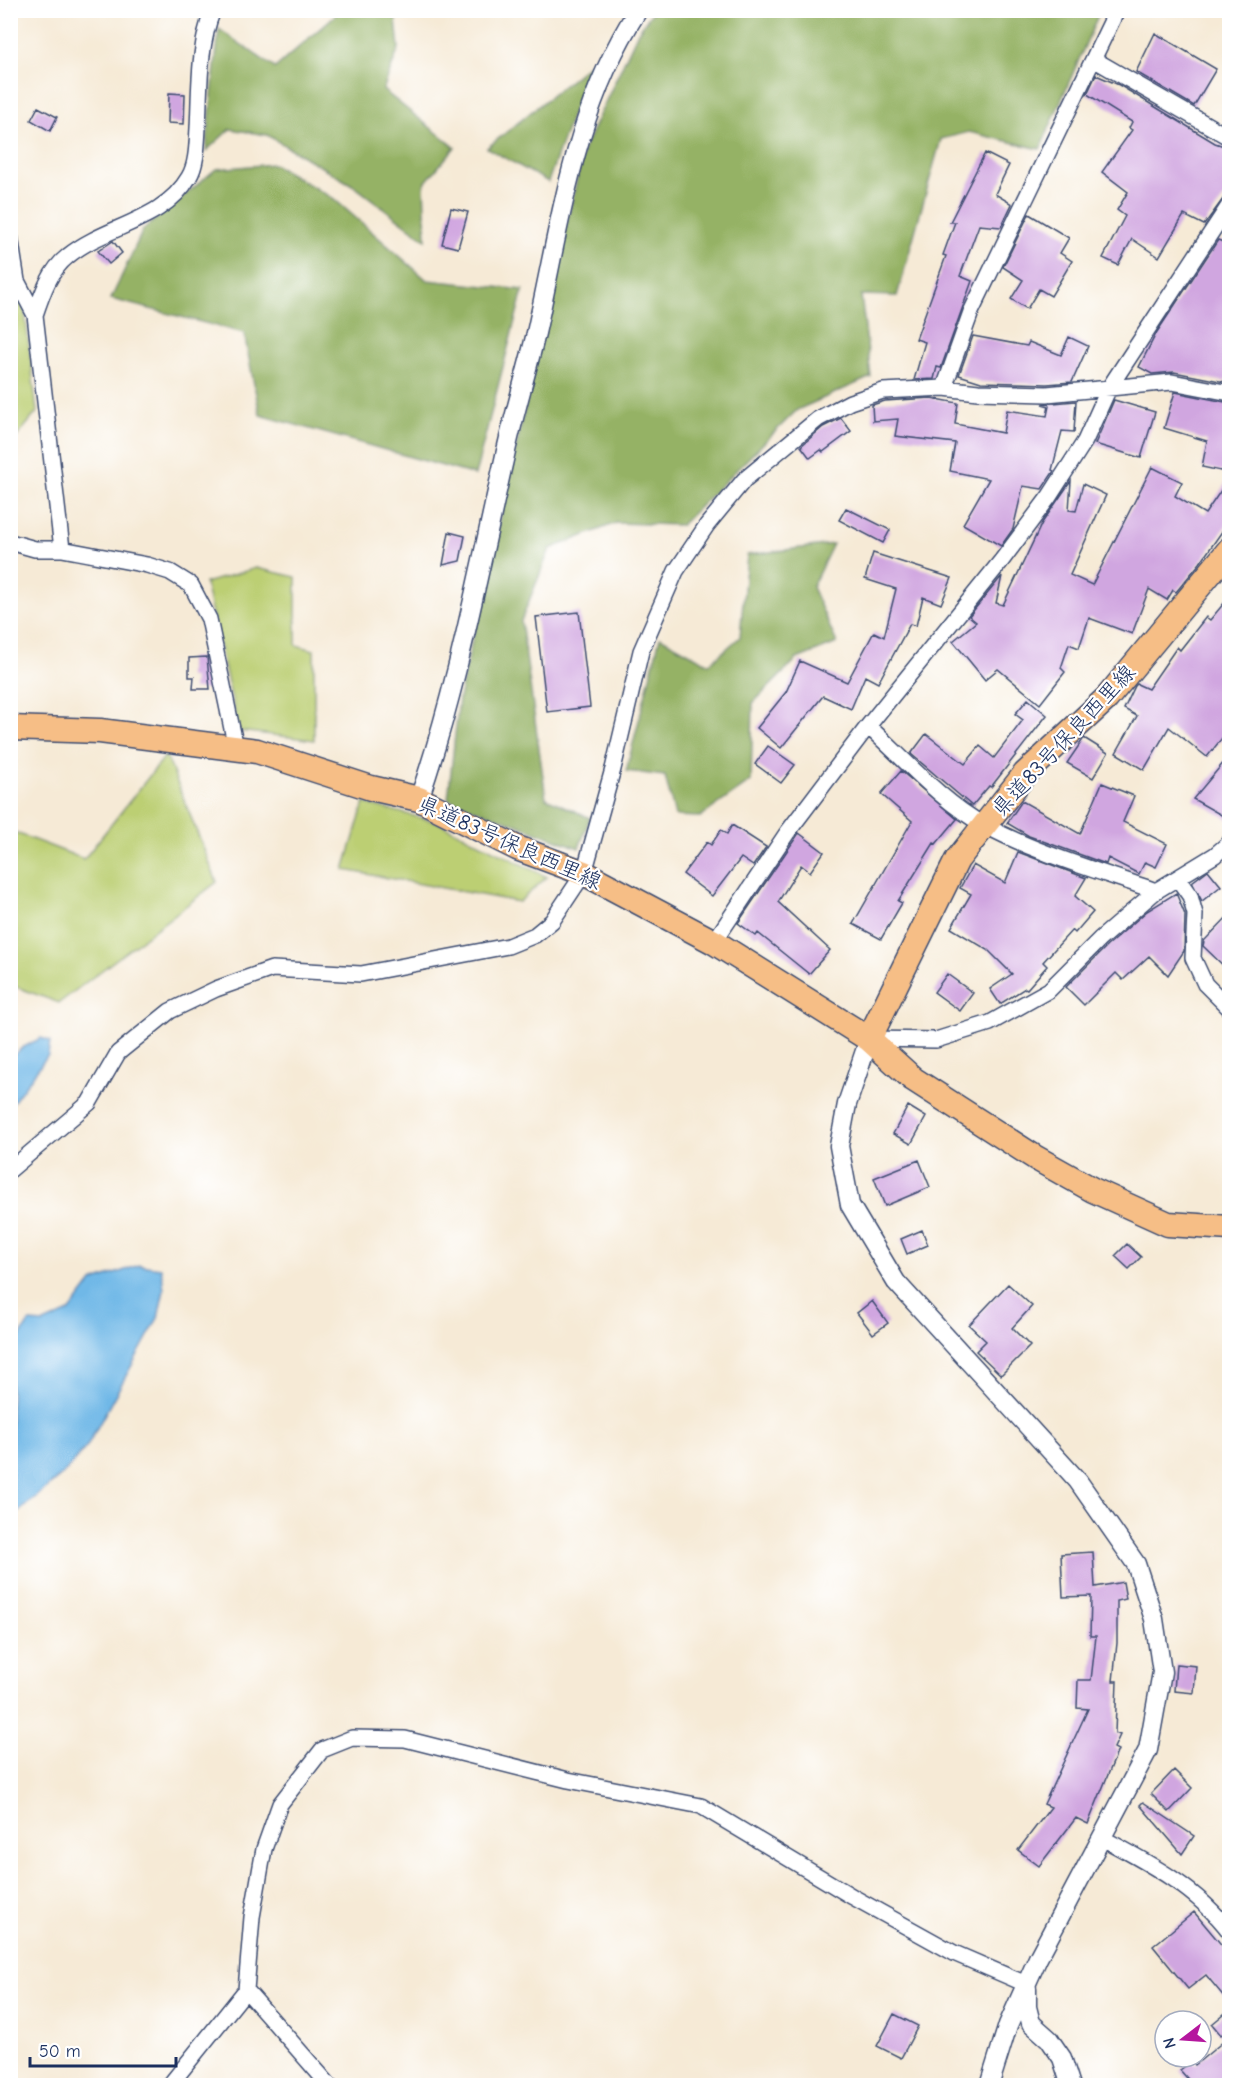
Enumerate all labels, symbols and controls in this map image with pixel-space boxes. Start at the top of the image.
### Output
street label: 県道83号保良西里線 [987,659,1141,822]
street label: 県道83号保良西里線 [414,791,606,895]
north arrow [1153,2009,1213,2069]
scale bar [30,2030,176,2068]
text: N [1159,2035,1180,2051]
text: 50 m [39,2041,81,2062]

